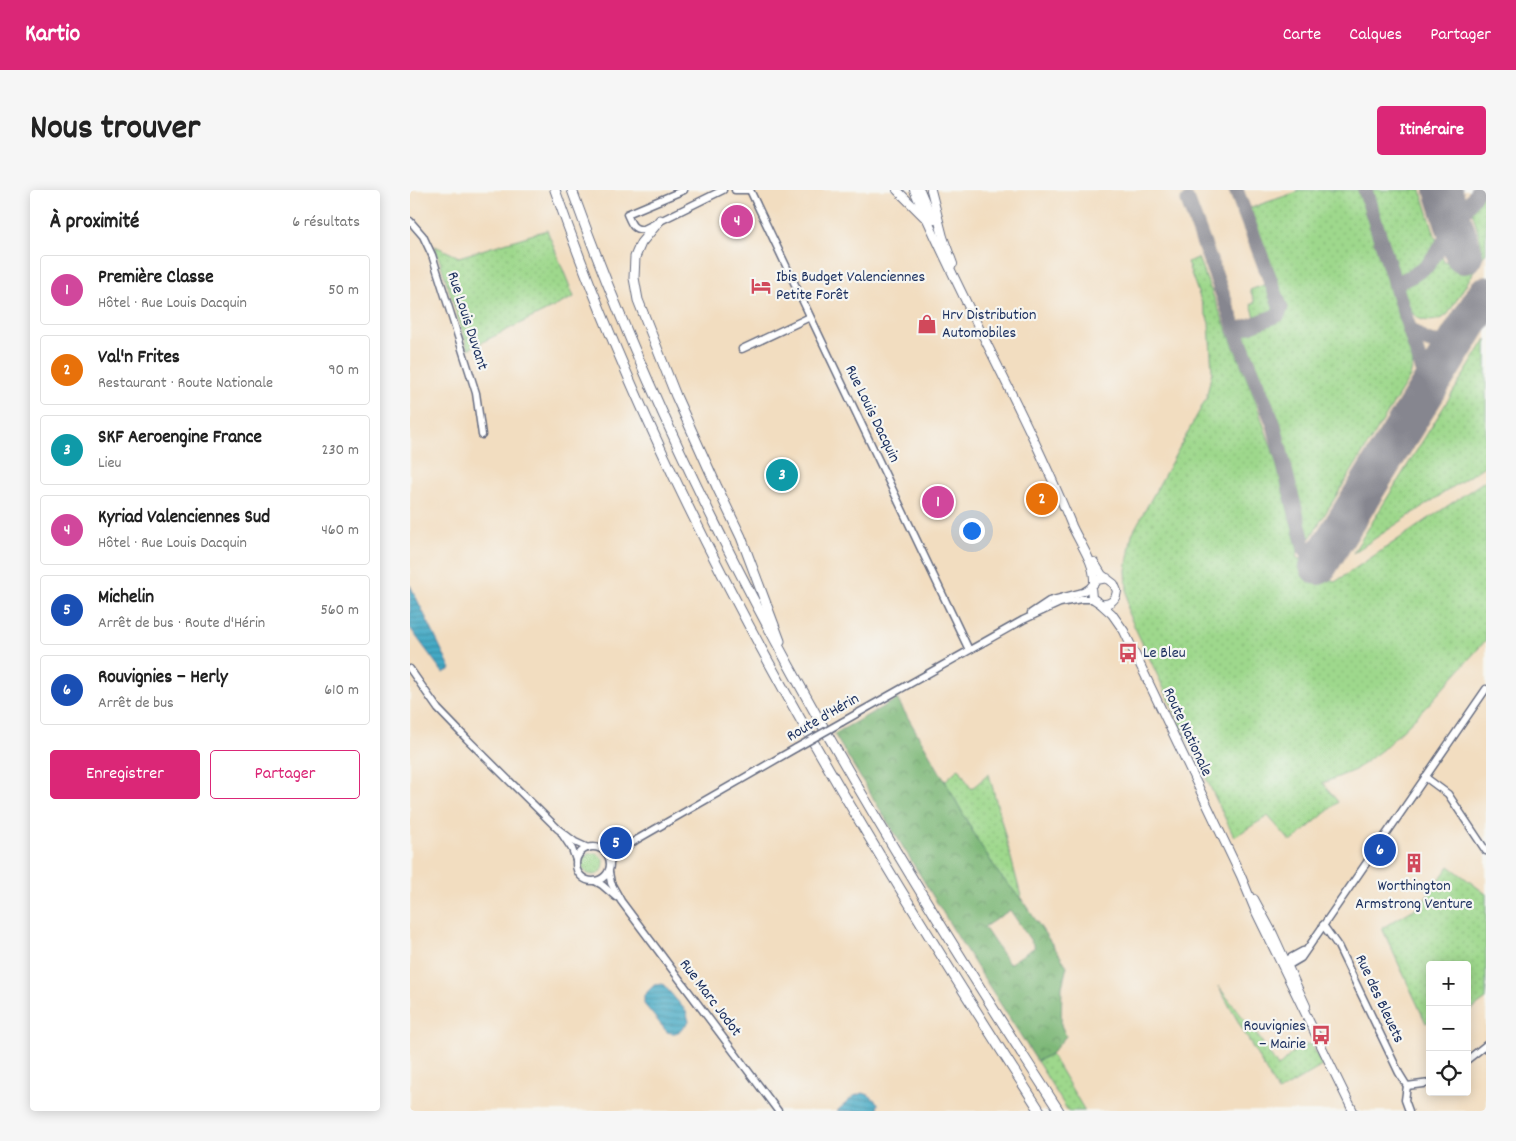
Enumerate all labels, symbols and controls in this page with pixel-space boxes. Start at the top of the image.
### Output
text: Kartio [25,18,80,52]
text: Carte [1283,23,1321,48]
text: Calques [1349,23,1402,48]
text: Partager [1430,23,1491,48]
text: Nous trouver [30,105,200,155]
button: Itinéraire [1377,106,1486,155]
pin: 4 [721,202,753,240]
text: À proximité [50,208,139,238]
text: 6 résultats [292,211,360,234]
text: Première Classe [98,265,214,292]
place label: Ibis Budget Valenciennes Petite Forêt [776,266,925,307]
street label: Rue Louis Duvant [440,269,494,373]
hotel icon: Ibis Budget Valenciennes Petite Forêt [750,275,772,297]
text: 1 [65,279,69,302]
text: 50 m [328,279,359,302]
text: Hôtel · Rue Louis Dacquin [98,292,247,315]
place label: Hrv Distribution Automobiles [942,304,1036,345]
shop icon: Hrv Distribution Automobiles [916,313,938,335]
text: Val'n Frites [98,345,180,372]
text: 2 [64,359,71,382]
text: 90 m [328,359,359,382]
street label: Rue Louis Dacquin [838,361,906,467]
text: Restaurant · Route Nationale [98,372,273,395]
text: SKF Aeroengine France [98,425,262,452]
text: 3 [63,439,71,462]
text: 230 m [322,439,359,462]
text: Lieu [98,452,121,475]
pin: 3 [766,456,798,494]
pin: 2 [1026,480,1058,518]
pin: 1 [922,483,954,521]
text: Kyriad Valenciennes Sud [98,505,270,532]
your location [959,518,985,544]
text: 4 [64,519,70,542]
text: 460 m [321,519,359,542]
text: Hôtel · Rue Louis Dacquin [98,532,247,555]
text: Michelin [98,585,154,612]
text: 5 [63,599,71,622]
text: 560 m [320,599,359,622]
text: Arrêt de bus · Route d'Hérin [98,612,265,635]
bus stop icon: Le Bleu [1117,642,1139,664]
place label: Le Bleu [1143,642,1186,665]
text: Rouvignies – Herly [98,665,228,692]
text: 6 [63,679,71,702]
text: 610 m [324,679,359,702]
street label: Route Nationale [1156,684,1218,780]
street label: Route d'Hérin [782,688,864,748]
text: Arrêt de bus [98,692,174,715]
button: Enregistrer [50,750,200,799]
button: Partager [210,750,360,799]
pin: 5 [600,824,632,862]
pin: 6 [1364,831,1396,869]
building icon: Worthington Armstrong Venture [1403,852,1425,874]
place label: Worthington Armstrong Venture [1355,875,1473,916]
street label: Rue des Bleuets [1348,951,1410,1047]
street label: Rue Marc Jodot [673,954,747,1042]
map controls [1426,961,1471,1096]
button: + [1426,961,1471,1006]
button: − [1426,1006,1471,1051]
place label: Rouvignies – Mairie [1243,1015,1306,1056]
bus stop icon: Rouvignies – Mairie [1310,1024,1332,1046]
button: locate [1426,1051,1471,1096]

